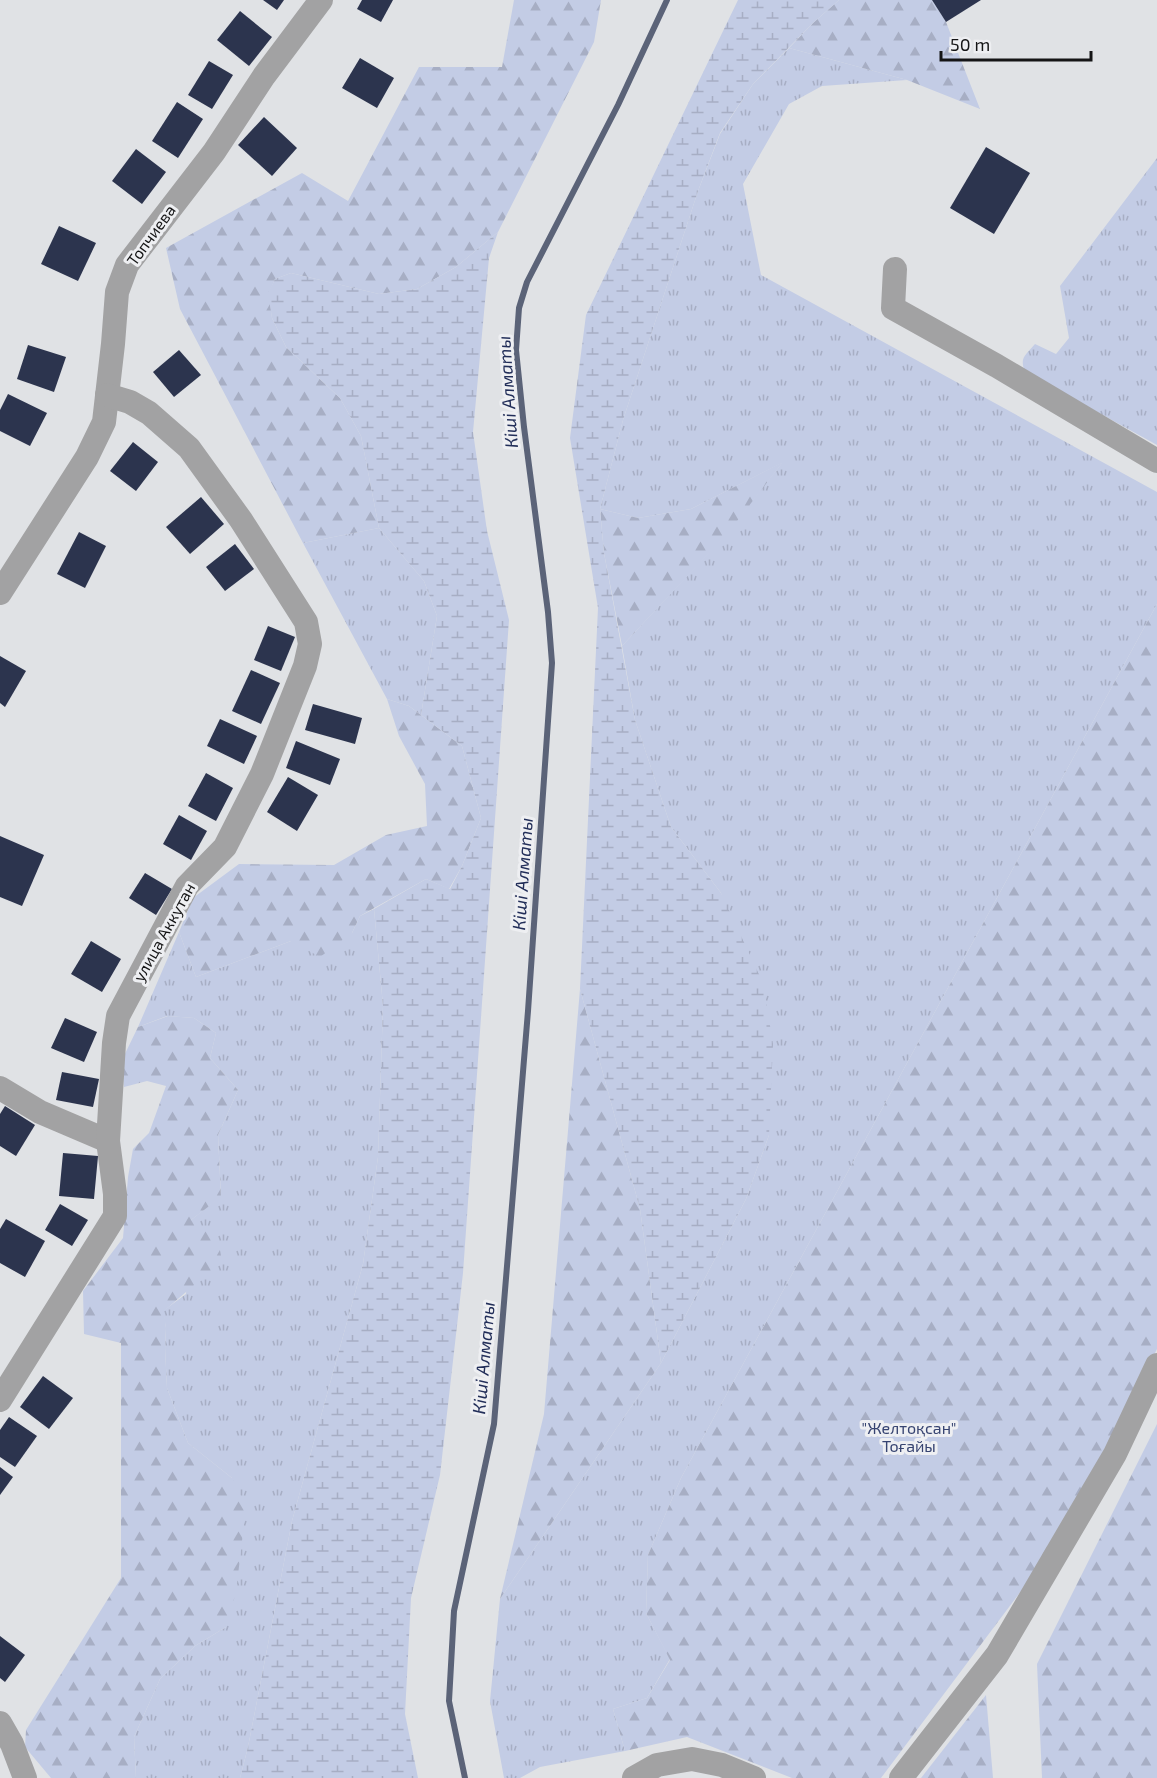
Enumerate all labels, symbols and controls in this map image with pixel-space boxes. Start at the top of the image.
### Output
scale bar [941,24,1091,62]
text: 50 m [950,33,990,55]
street label: Топчиева [122,201,179,269]
water label: Кіші Алматы [492,335,522,449]
water label: Кіші Алматы [507,817,537,931]
street label: улица Аккутан [129,879,199,985]
water label: Кіші Алматы [467,1301,499,1415]
park label: "Желтоқсан" Тоғайы [862,1418,956,1455]

